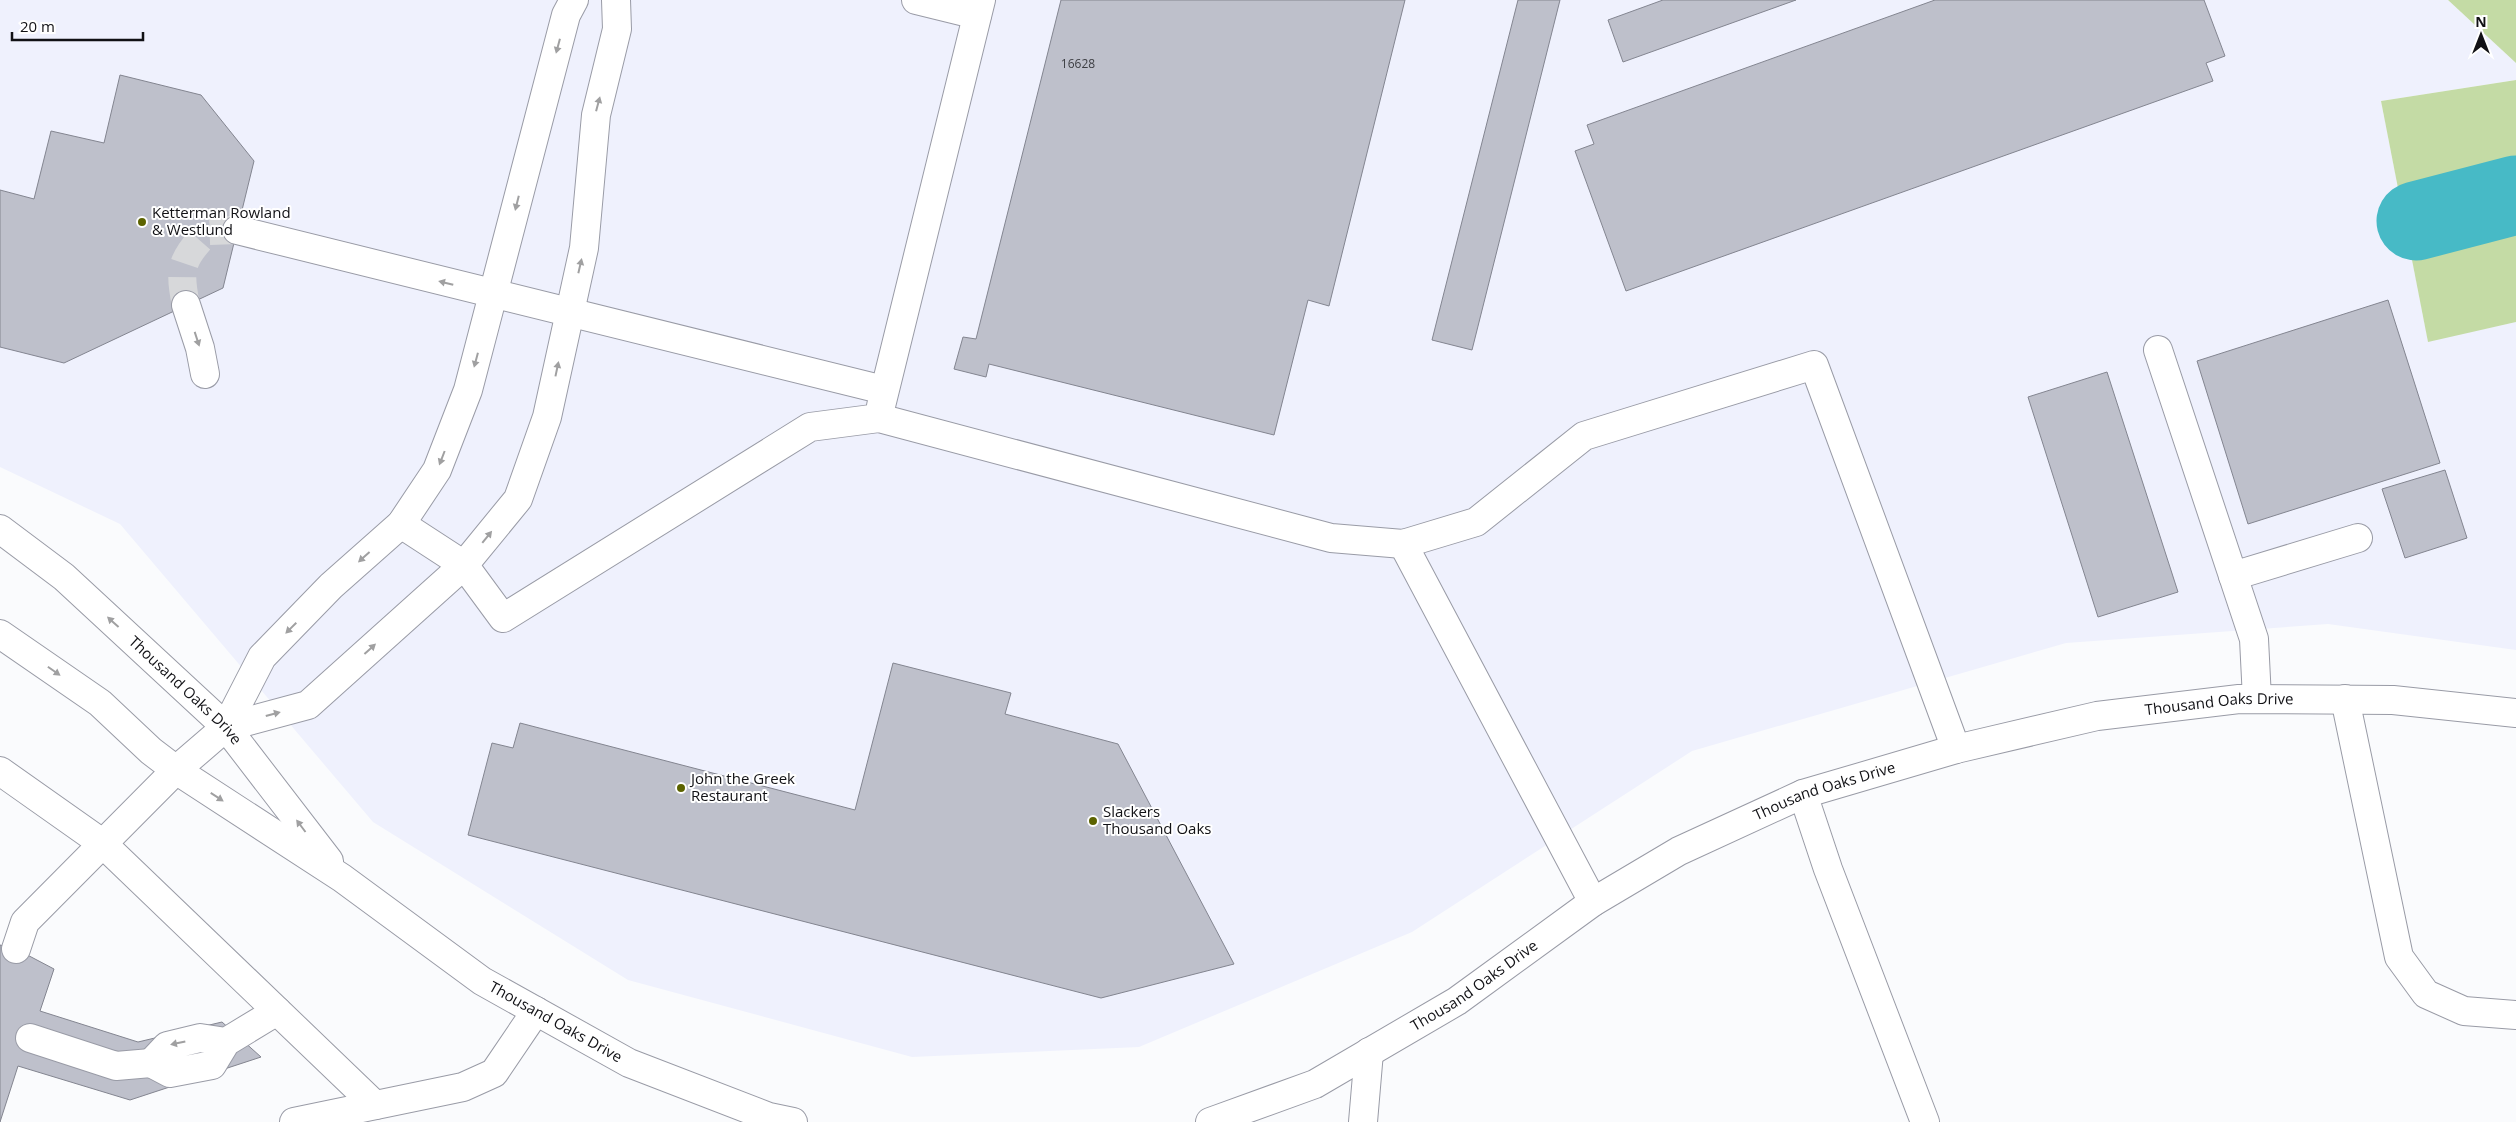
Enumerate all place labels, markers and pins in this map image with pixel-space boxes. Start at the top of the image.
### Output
place label: Ketterman Rowland & Westlund [152,202,291,239]
marker: Ketterman Rowland & Westlund [136,216,148,228]
place label: John the Greek Restaurant [689,768,795,805]
marker: John the Greek Restaurant [675,782,687,794]
place label: Slackers Thousand Oaks [1103,801,1211,838]
marker: Slackers Thousand Oaks [1087,815,1099,827]

